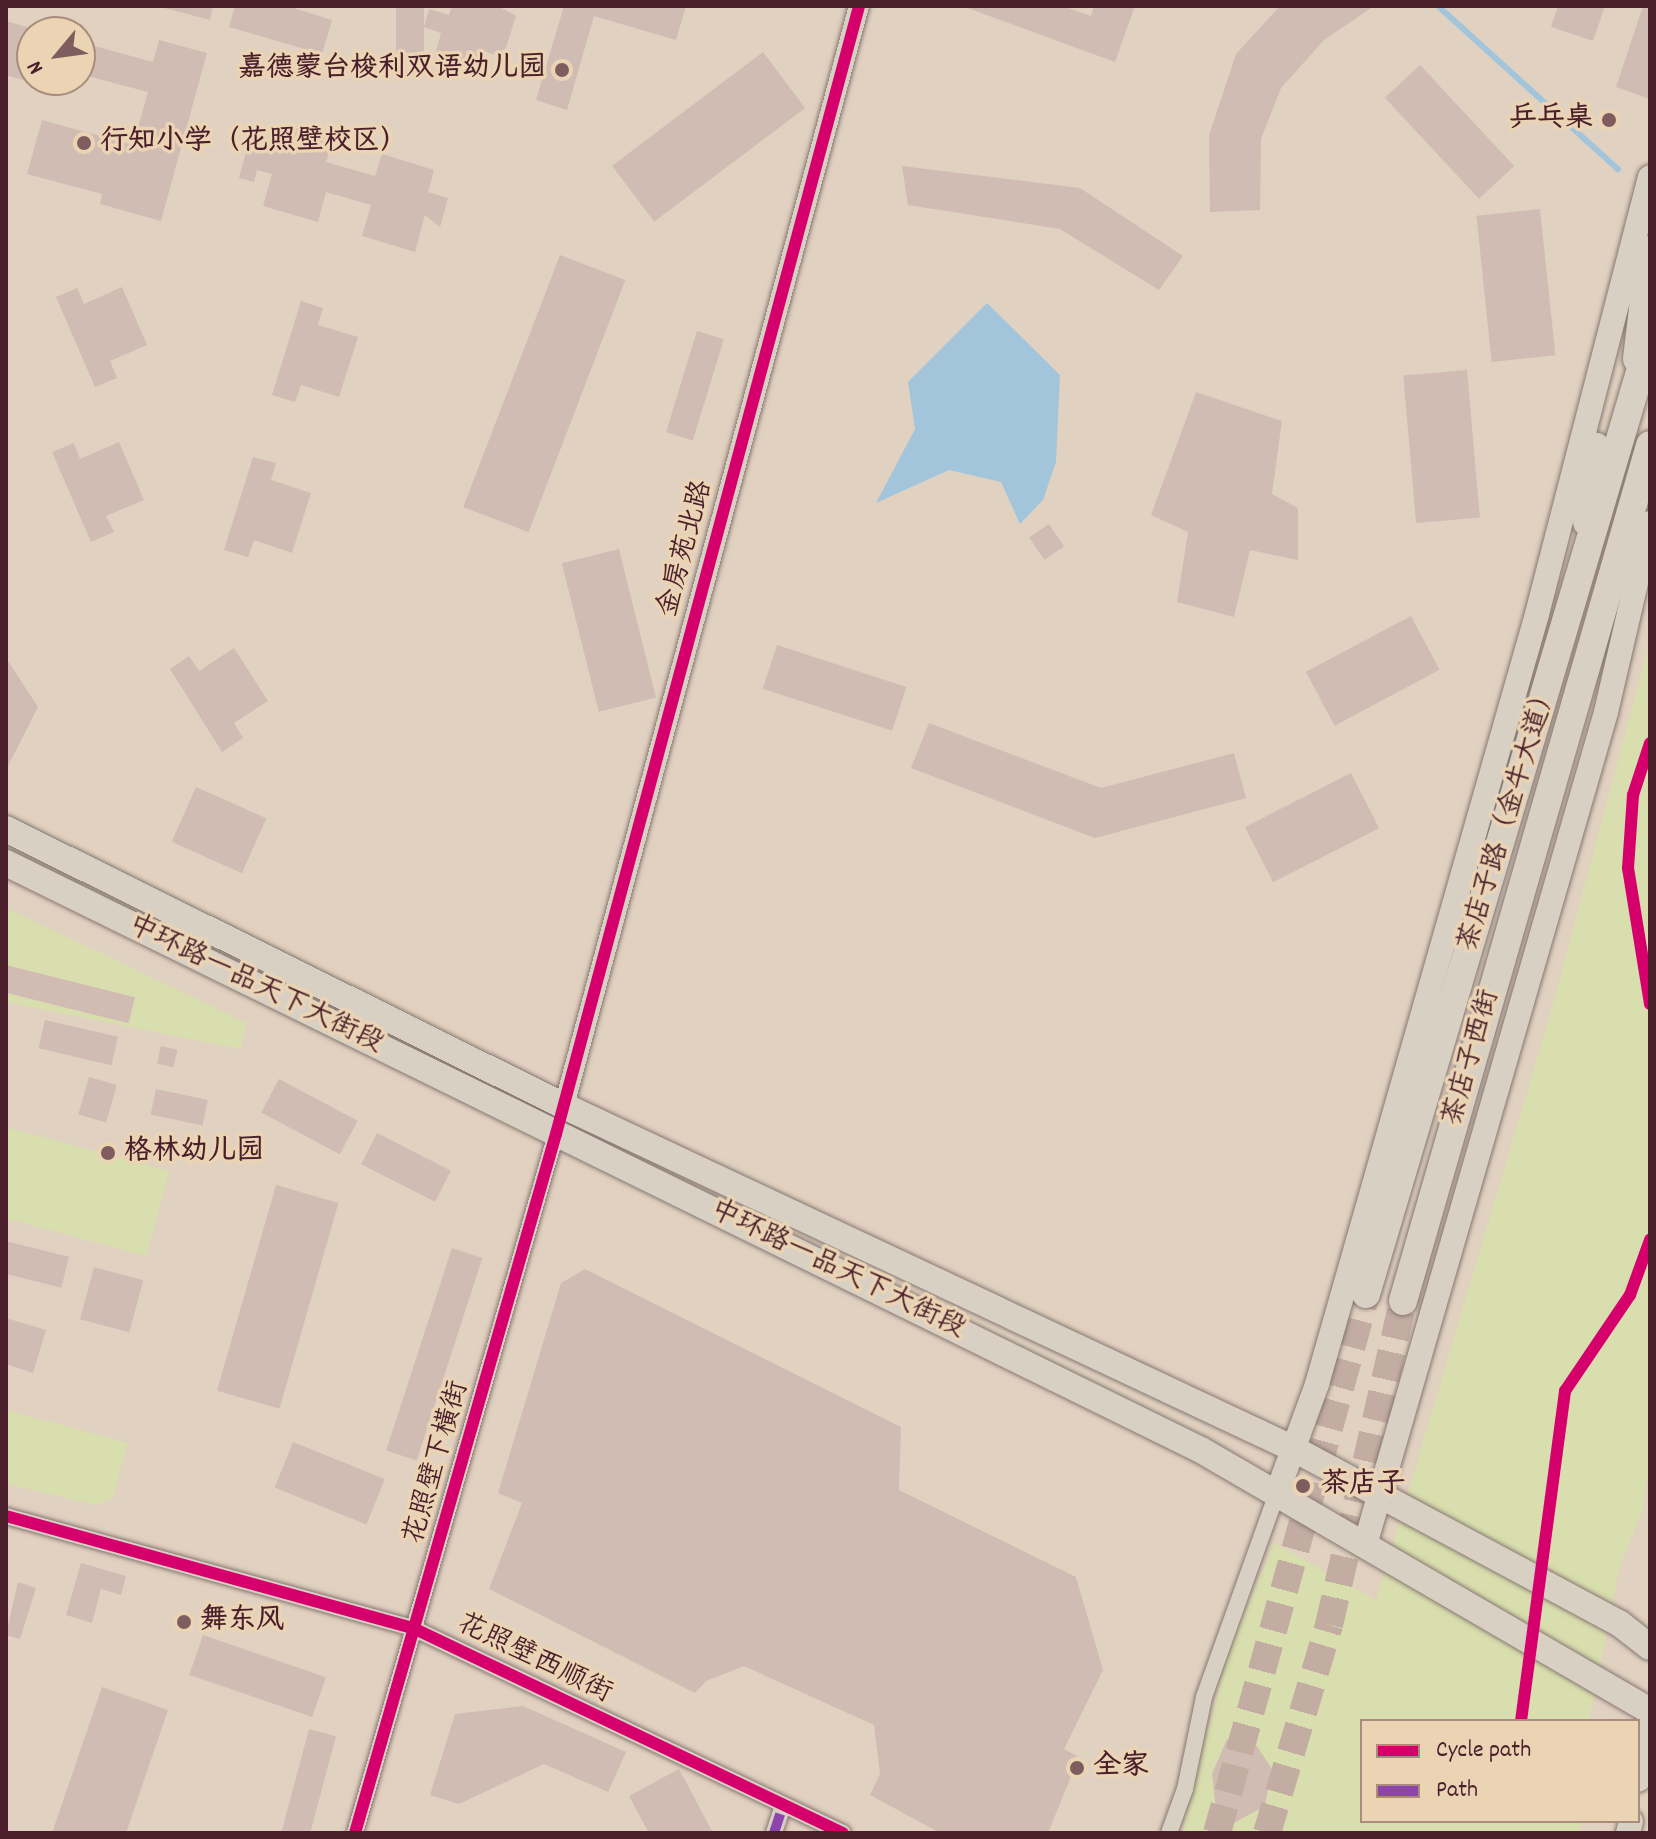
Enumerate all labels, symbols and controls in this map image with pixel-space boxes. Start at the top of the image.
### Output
north arrow [16,16,96,96]
place label: 嘉德蒙台梭利双语幼儿园 [238,53,546,87]
text: N [20,55,53,79]
marker: 嘉德蒙台梭利双语幼儿园 [553,61,571,79]
place label: 乒乓桌 [1509,103,1593,137]
marker: 乒乓桌 [1600,111,1618,129]
place label: 行知小学（花照壁校区） [100,126,408,160]
marker: 行知小学（花照壁校区） [75,134,93,152]
street label: 金房苑北路 [653,477,721,621]
street label: 茶店子路（金牛大道） [1453,678,1567,956]
street label: 中环路一品天下大街段 [122,910,388,1062]
street label: 茶店子西街 [1438,986,1508,1130]
place label: 格林幼儿园 [124,1136,264,1170]
marker: 格林幼儿园 [99,1144,117,1162]
street label: 中环路一品天下大街段 [704,1195,970,1347]
street label: 花照壁下横街 [399,1378,477,1548]
place label: 茶店子 [1321,1469,1405,1503]
marker: 茶店子 [1292,1475,1314,1497]
place label: 舞东风 [200,1605,284,1639]
street label: 花照壁西顺街 [451,1608,617,1712]
marker: 舞东风 [175,1613,193,1631]
legend [1360,1719,1640,1823]
text: Cycle path [1436,1734,1531,1768]
place label: 全家 [1093,1751,1149,1785]
marker: 全家 [1068,1759,1086,1777]
text: Path [1436,1774,1478,1808]

